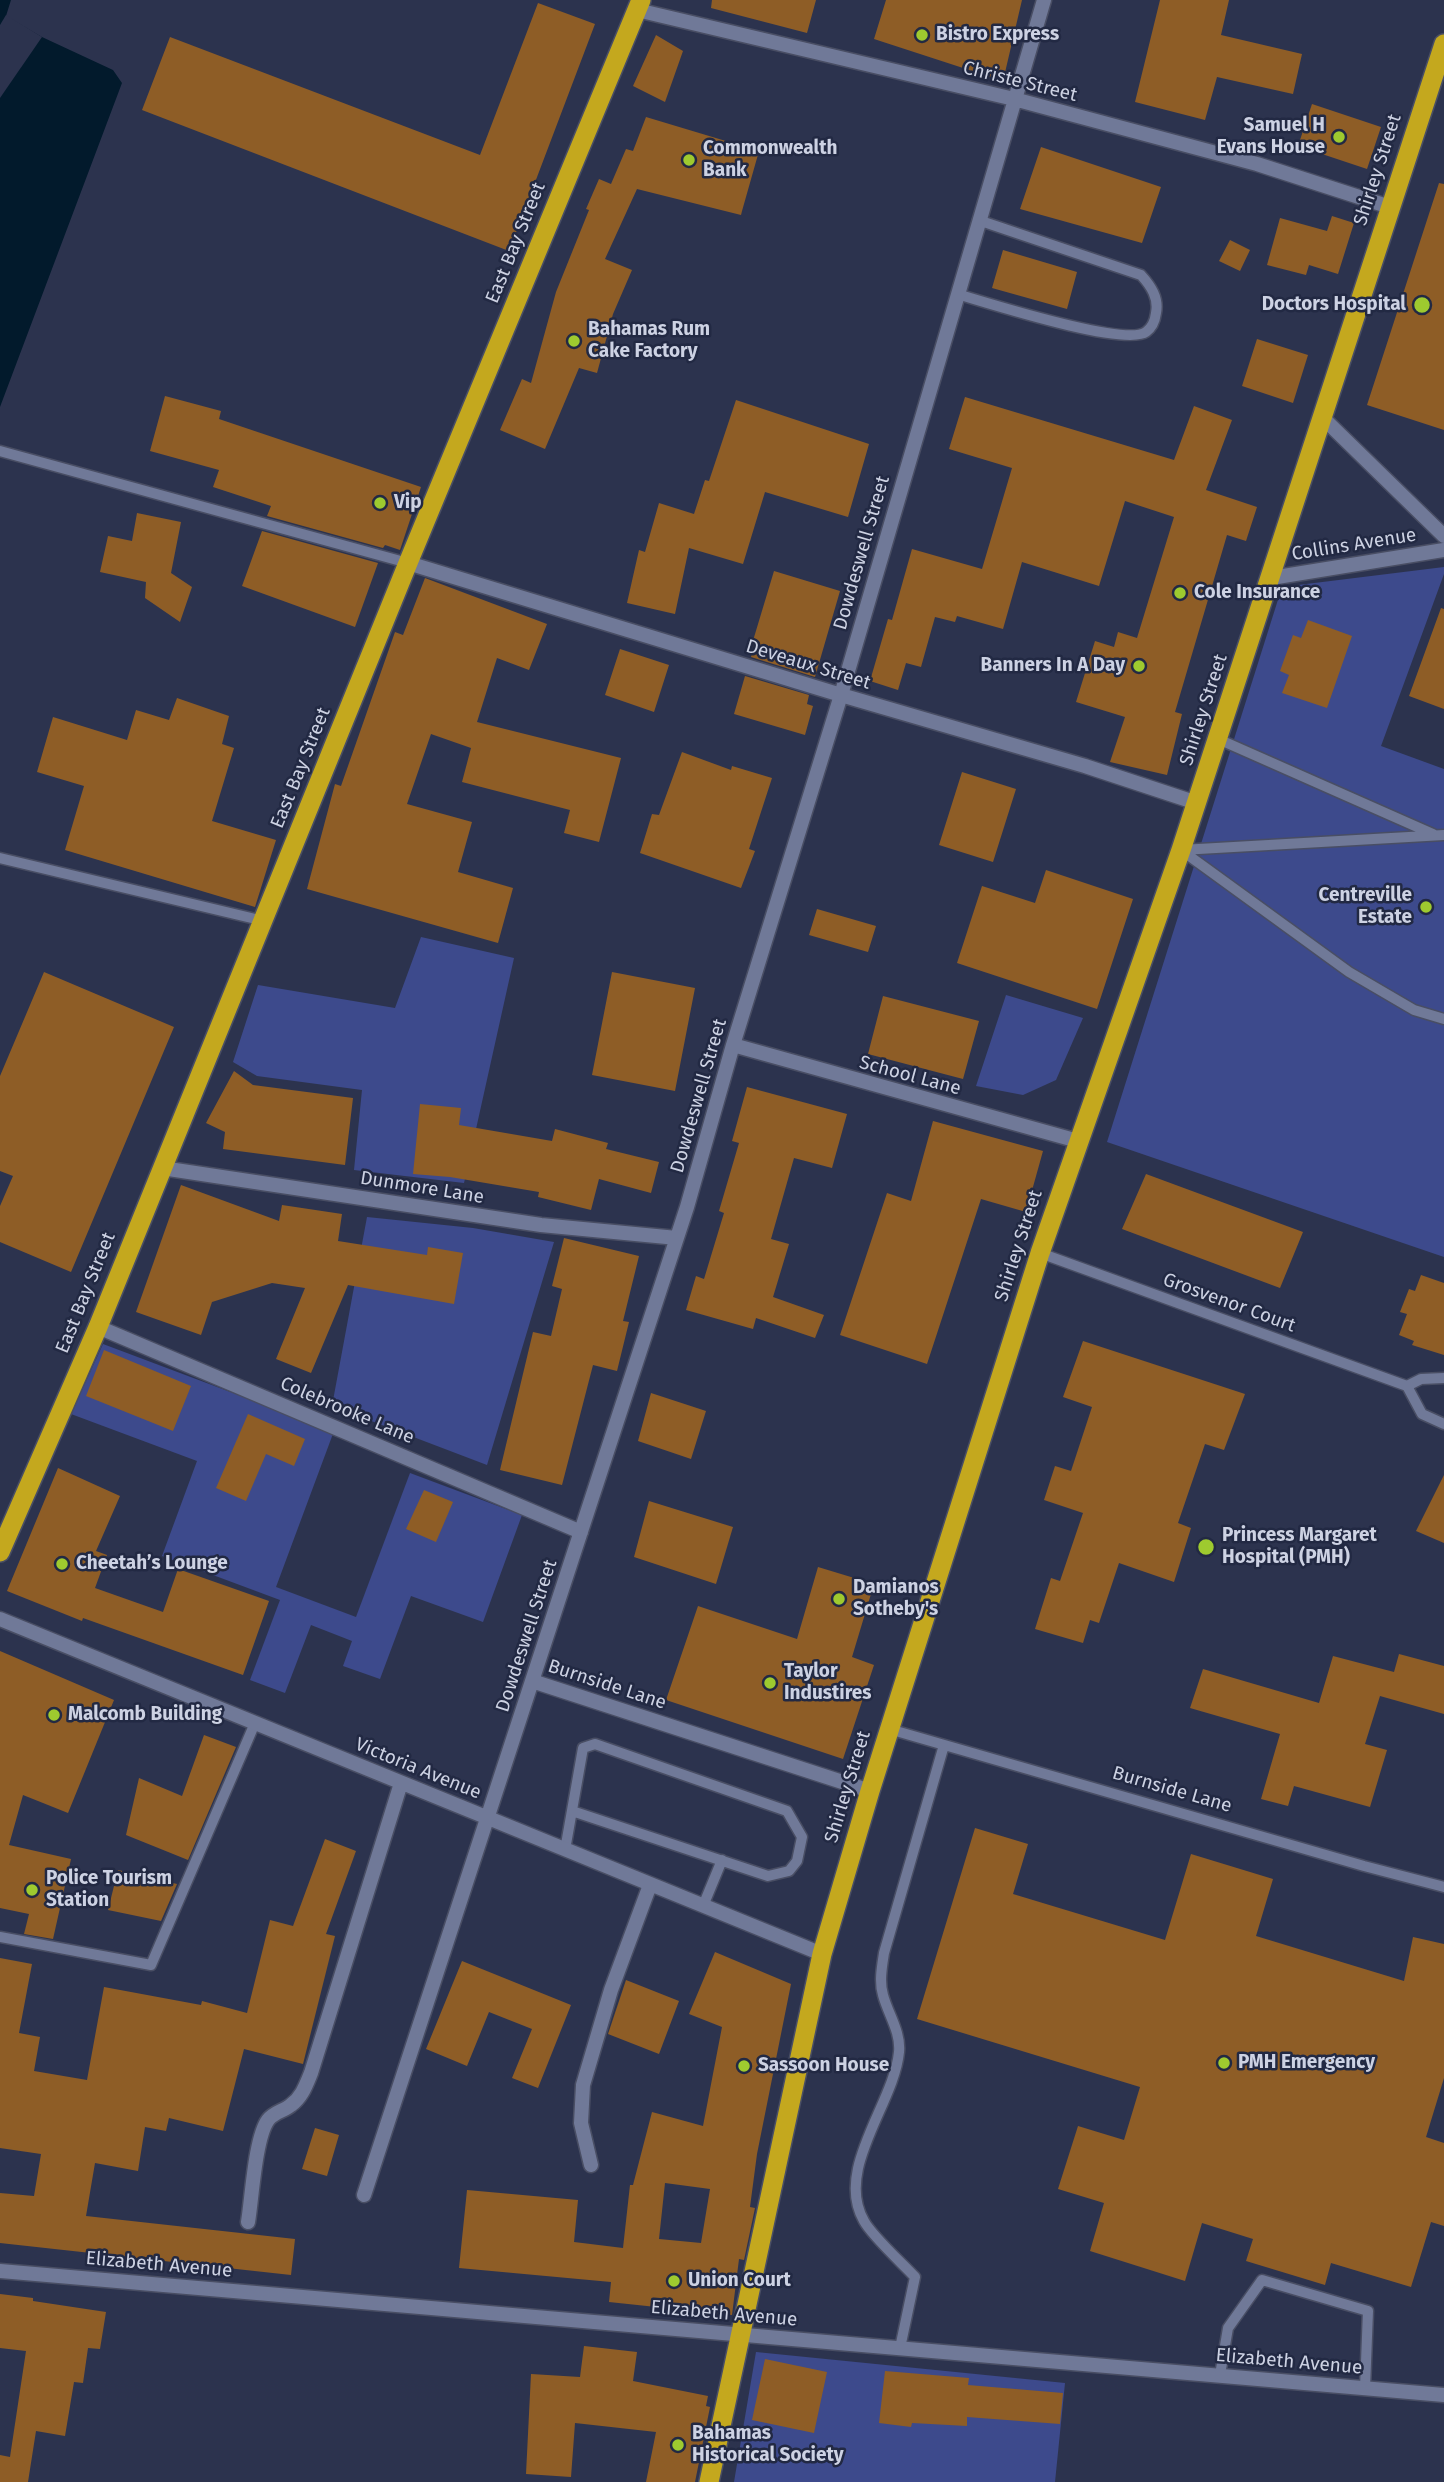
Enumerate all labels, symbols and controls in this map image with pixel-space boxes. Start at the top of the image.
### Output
place label: Bistro Express [936,24,1059,46]
marker: Bistro Express [914,27,930,43]
street label: Christe Street [961,57,1079,107]
street label: Shirley Street [1349,111,1407,229]
place label: Samuel H Evans House [1217,115,1325,159]
marker: Samuel H Evans House [1331,129,1347,145]
place label: Commonwealth Bank [703,138,838,182]
marker: Commonwealth Bank [681,152,697,168]
street label: East Bay Street [481,179,551,307]
place label: Doctors Hospital [1262,294,1406,316]
marker: Doctors Hospital [1412,295,1432,315]
place label: Bahamas Rum Cake Factory [588,319,710,363]
marker: Bahamas Rum Cake Factory [566,333,582,349]
street label: Dowdeswell Street [829,473,895,633]
place label: Vip [394,492,422,514]
marker: Vip [372,495,388,511]
street label: Collins Avenue [1290,524,1418,566]
place label: Cole Insurance [1194,582,1320,604]
marker: Cole Insurance [1172,585,1188,601]
street label: Deveaux Street [743,635,873,695]
street label: Shirley Street [1175,651,1233,769]
place label: Banners In A Day [980,655,1125,677]
marker: Banners In A Day [1131,658,1147,674]
street label: East Bay Street [266,704,336,832]
place label: Centreville Estate [1319,885,1412,929]
marker: Centreville Estate [1418,899,1434,915]
street label: Dowdeswell Street [666,1016,732,1176]
street label: School Lane [857,1051,963,1101]
street label: Dunmore Lane [358,1167,486,1209]
street label: Shirley Street [990,1187,1048,1305]
street label: East Bay Street [51,1229,121,1357]
street label: Grosvenor Court [1160,1268,1298,1338]
street label: Colebrooke Lane [277,1372,417,1450]
place label: Princess Margaret Hospital (PMH) [1222,1525,1377,1569]
marker: Princess Margaret Hospital (PMH) [1196,1537,1216,1557]
place label: Cheetah’s Lounge [76,1553,228,1575]
marker: Cheetah’s Lounge [54,1556,70,1572]
street label: Dowdeswell Street [492,1557,562,1715]
place label: Damianos Sotheby's [853,1577,939,1621]
marker: Damianos Sotheby's [831,1591,847,1607]
street label: Burnside Lane [545,1655,669,1715]
place label: Taylor Industires [784,1661,871,1705]
marker: Taylor Industires [762,1675,778,1691]
place label: Malcomb Building [68,1704,222,1726]
marker: Malcomb Building [46,1707,62,1723]
street label: Shirley Street [820,1728,876,1846]
street label: Victoria Avenue [352,1733,484,1805]
street label: Burnside Lane [1110,1762,1234,1818]
place label: Police Tourism Station [46,1868,172,1912]
marker: Police Tourism Station [24,1882,40,1898]
place label: PMH Emergency [1238,2052,1375,2074]
place label: Sassoon House [758,2055,889,2077]
marker: PMH Emergency [1216,2055,1232,2071]
marker: Sassoon House [736,2058,752,2074]
street label: Elizabeth Avenue [85,2247,233,2283]
place label: Union Court [688,2270,791,2292]
marker: Union Court [666,2273,682,2289]
street label: Elizabeth Avenue [650,2296,798,2332]
street label: Elizabeth Avenue [1215,2344,1363,2380]
place label: Bahamas Historical Society [692,2423,844,2467]
marker: Bahamas Historical Society [670,2437,686,2453]

